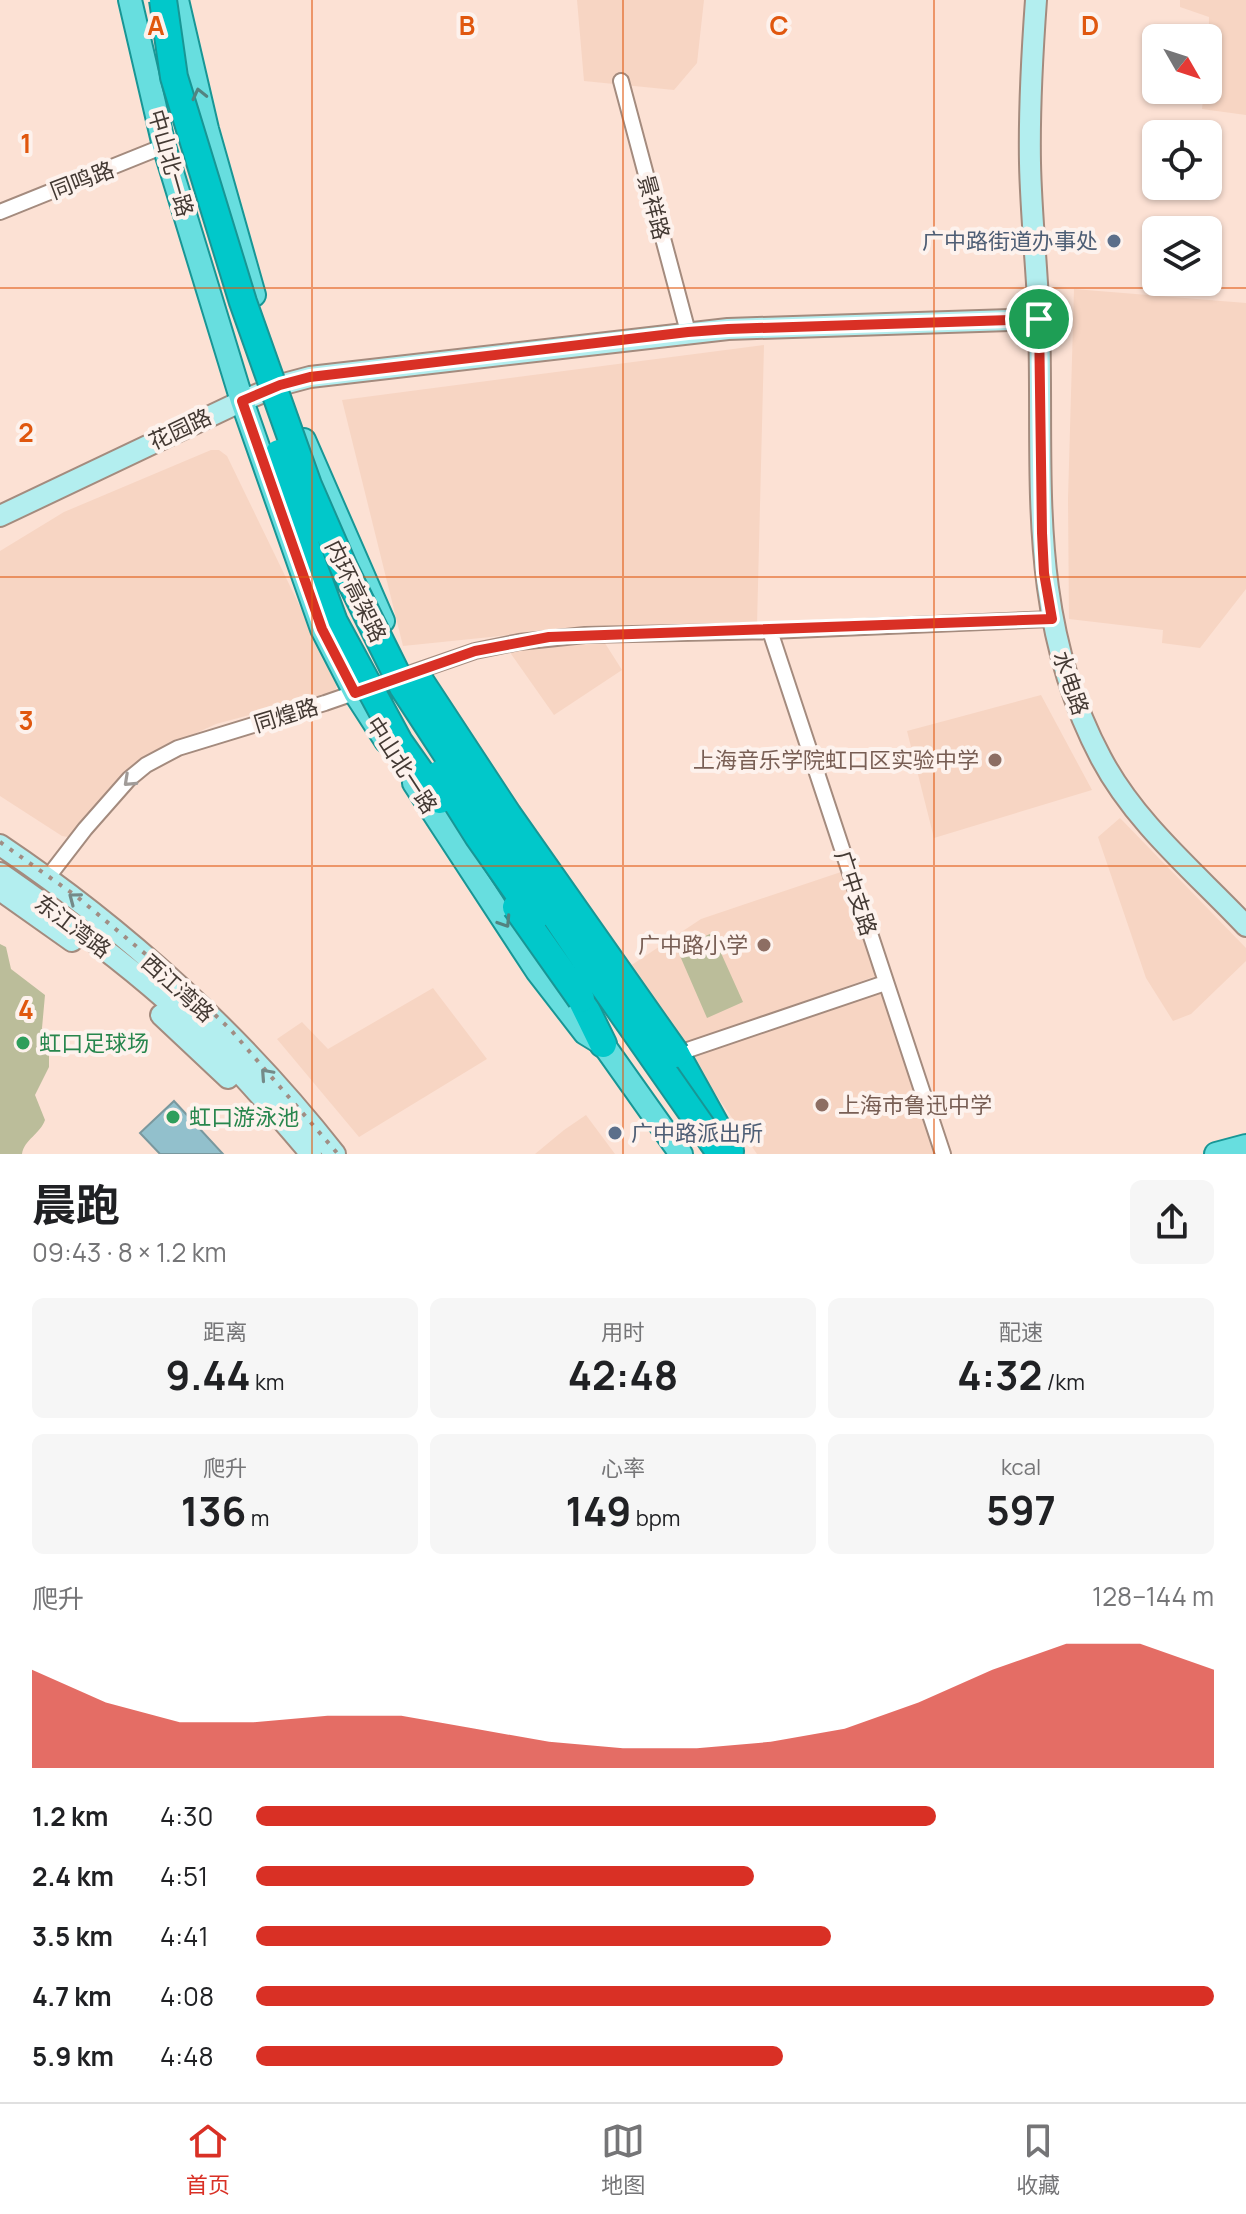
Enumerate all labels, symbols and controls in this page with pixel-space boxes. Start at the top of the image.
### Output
text: A [147,7,165,43]
text: B [459,7,475,43]
text: C [769,7,789,43]
text: D [1081,7,1099,43]
north arrow [1142,24,1222,104]
map controls [1142,24,1222,296]
one-way arrow [191,88,208,102]
street label: 中山北一路 [141,106,201,220]
button: locate [1142,120,1222,200]
text: 1 [20,125,32,161]
street label: 同鸣路 [46,154,118,206]
street label: 景祥路 [631,171,677,243]
button: layers [1142,216,1222,296]
place label: 广中路街道办事处 [922,226,1098,256]
marker: 广中路街道办事处 [1105,232,1123,250]
pin [1005,285,1073,353]
icon: arrive [1017,297,1061,341]
street label: 花园路 [144,401,216,457]
text: 2 [18,414,34,450]
street label: 内环高架路 [318,535,394,647]
street label: 水电路 [1046,647,1096,719]
street label: 同煌路 [250,691,322,739]
text: 3 [18,702,34,738]
street label: 中山北一路 [359,711,445,819]
place label: 上海音乐学院虹口区实验中学 [693,745,979,775]
marker: 上海音乐学院虹口区实验中学 [986,751,1004,769]
one-way arrow [124,771,138,786]
street label: 广中支路 [828,847,884,939]
street label: 东江湾路 [29,888,117,964]
one-way arrow [68,894,83,908]
one-way arrow [495,914,510,928]
place label: 广中路小学 [638,930,748,960]
marker: 广中路小学 [755,936,773,954]
street label: 西江湾路 [135,947,221,1029]
text: 4 [18,991,34,1027]
place label: 虹口足球场 [39,1028,149,1058]
marker: 虹口足球场 [14,1034,32,1052]
one-way arrow [261,1068,275,1083]
place label: 上海市鲁迅中学 [838,1090,992,1120]
marker: 上海市鲁迅中学 [813,1096,831,1114]
place label: 虹口游泳池 [189,1102,299,1132]
marker: 虹口游泳池 [164,1108,182,1126]
place label: 广中路派出所 [631,1118,763,1148]
marker: 广中路派出所 [606,1124,624,1142]
text: 晨跑 [32,1174,120,1234]
button: share [1130,1180,1214,1264]
text: 09:43 · 8 × 1.2 km [32,1234,227,1270]
text: 距离 [203,1317,247,1347]
text: 用时 [601,1317,645,1347]
text: 配速 [999,1317,1043,1347]
text: 9.44 [166,1347,251,1402]
text: 42:48 [568,1347,678,1402]
text: 4:32 [957,1347,1042,1402]
text: km [251,1367,284,1397]
text: /km [1042,1367,1085,1397]
text: kcal [1001,1452,1041,1482]
text: 爬升 [203,1453,247,1483]
text: 心率 [601,1453,645,1483]
text: 597 [986,1482,1056,1537]
text: 136 [181,1483,246,1538]
text: 149 [566,1483,631,1538]
text: m [246,1503,269,1533]
text: bpm [631,1503,680,1533]
text: 128–144 m [1092,1578,1214,1614]
text: 爬升 [32,1580,84,1616]
text: 1.2 km [32,1798,108,1834]
text: 4:30 [160,1798,213,1834]
text: 2.4 km [32,1858,114,1894]
text: 4:51 [160,1858,208,1894]
text: 3.5 km [32,1918,113,1954]
text: 4:41 [160,1918,209,1954]
text: 4.7 km [32,1978,112,2014]
text: 4:08 [160,1978,214,2014]
text: 5.9 km [32,2038,114,2074]
text: 4:48 [160,2038,214,2074]
tab: 首页 [186,2119,230,2200]
tab: 地图 [601,2119,645,2200]
tab: 收藏 [1016,2119,1060,2200]

